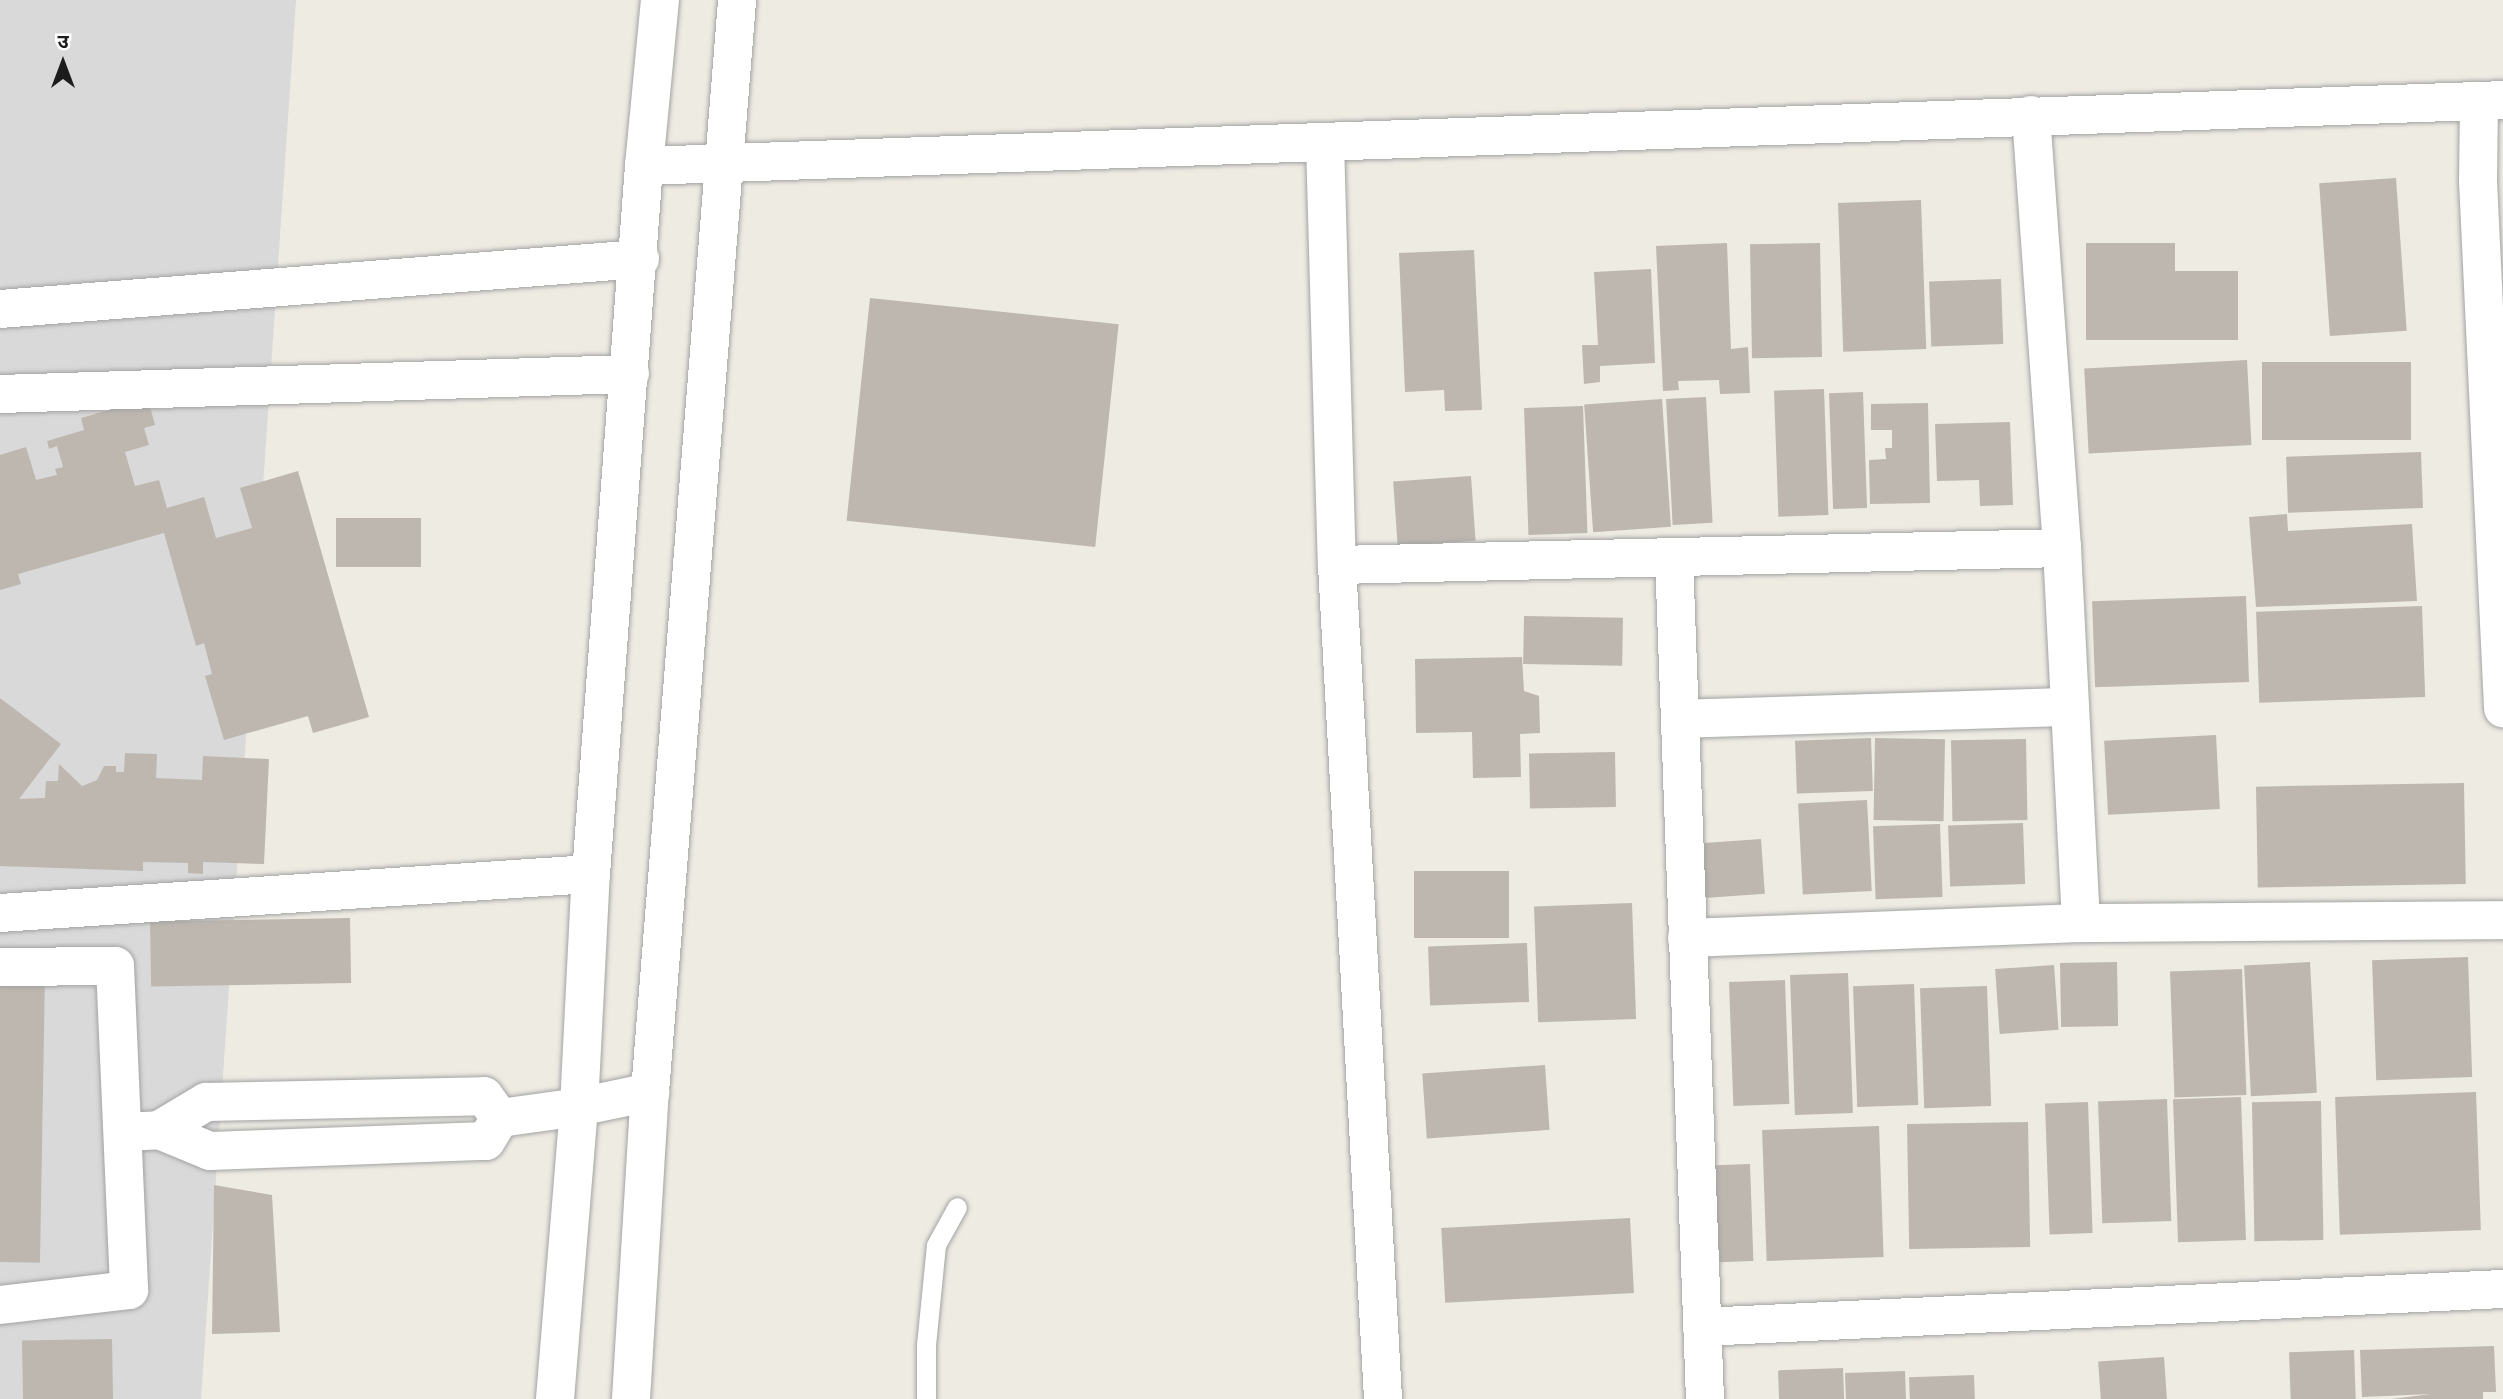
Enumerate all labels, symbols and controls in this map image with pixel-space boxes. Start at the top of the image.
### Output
north arrow [28,28,98,98]
text: उ [57,31,69,53]

